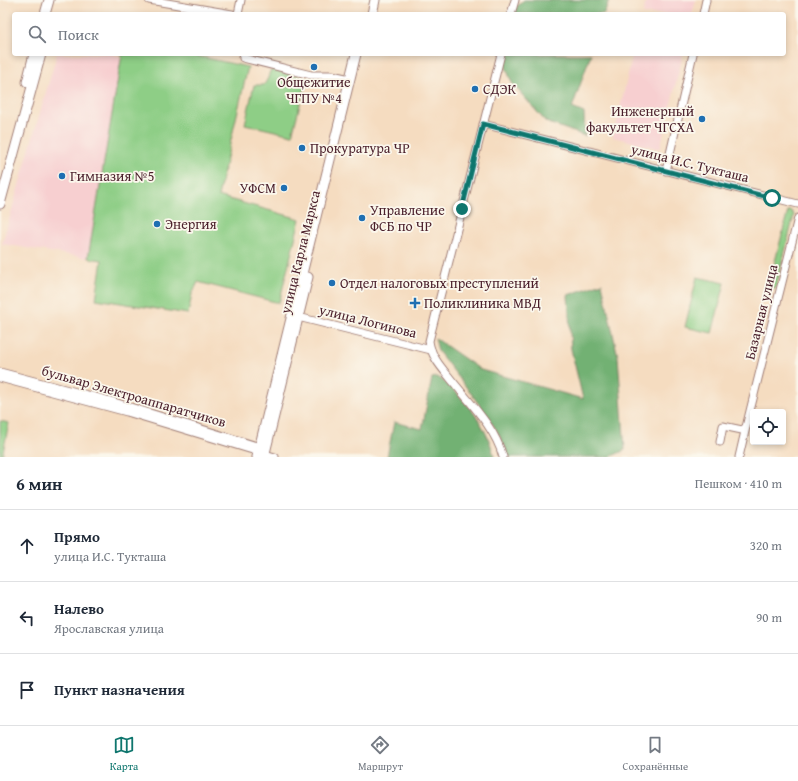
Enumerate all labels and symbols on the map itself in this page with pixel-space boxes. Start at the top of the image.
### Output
marker: Общежитие ЧГПУ №4 [309,62,319,72]
place label: Общежитие ЧГПУ №4 [277,72,351,108]
place label: СДЭК [483,79,517,99]
marker: СДЭК [470,84,480,94]
place label: Инженерный факультет ЧГСХА [586,101,695,137]
marker: Инженерный факультет ЧГСХА [697,114,707,124]
place label: Прокуратура ЧР [310,138,410,158]
street label: улица И.С. Тукташа [628,138,751,187]
marker: Прокуратура ЧР [297,143,307,153]
place label: Гимназия №5 [70,166,154,186]
marker: Гимназия №5 [57,171,67,181]
place label: УФСМ [240,178,276,198]
marker: УФСМ [279,183,289,193]
street label: улица Карла Маркса [275,188,325,317]
route start [763,189,781,207]
place label: Управление ФСБ по ЧР [370,200,445,236]
route end [453,200,471,218]
marker: Управление ФСБ по ЧР [357,213,367,223]
place label: Энергия [165,214,217,234]
marker: Энергия [152,219,162,229]
street label: Базарная улица [739,262,783,362]
place label: Отдел налоговых преступлений [340,273,539,293]
marker: Отдел налоговых преступлений [327,278,337,288]
place label: Поликлиника МВД [424,293,541,313]
marker: Поликлиника МВД [409,297,421,309]
street label: улица Логинова [316,299,419,343]
street label: бульвар Электроаппаратчиков [39,360,229,432]

